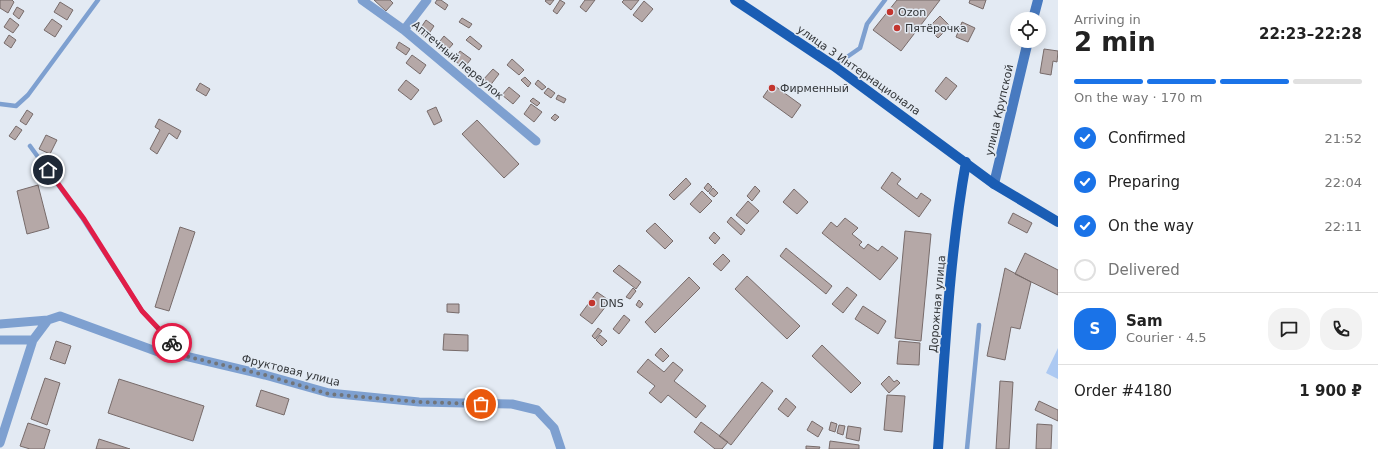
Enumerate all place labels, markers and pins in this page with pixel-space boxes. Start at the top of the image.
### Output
place label: Ozon [898,6,926,19]
marker: Ozon [885,7,895,17]
place label: Пятёрочка [905,22,967,35]
marker: Пятёрочка [892,23,902,33]
place label: Фирменный [780,82,849,95]
marker: Фирменный [767,83,777,93]
pin [31,153,65,187]
place label: DNS [600,297,624,310]
marker: DNS [587,298,597,308]
pin [464,387,498,421]

